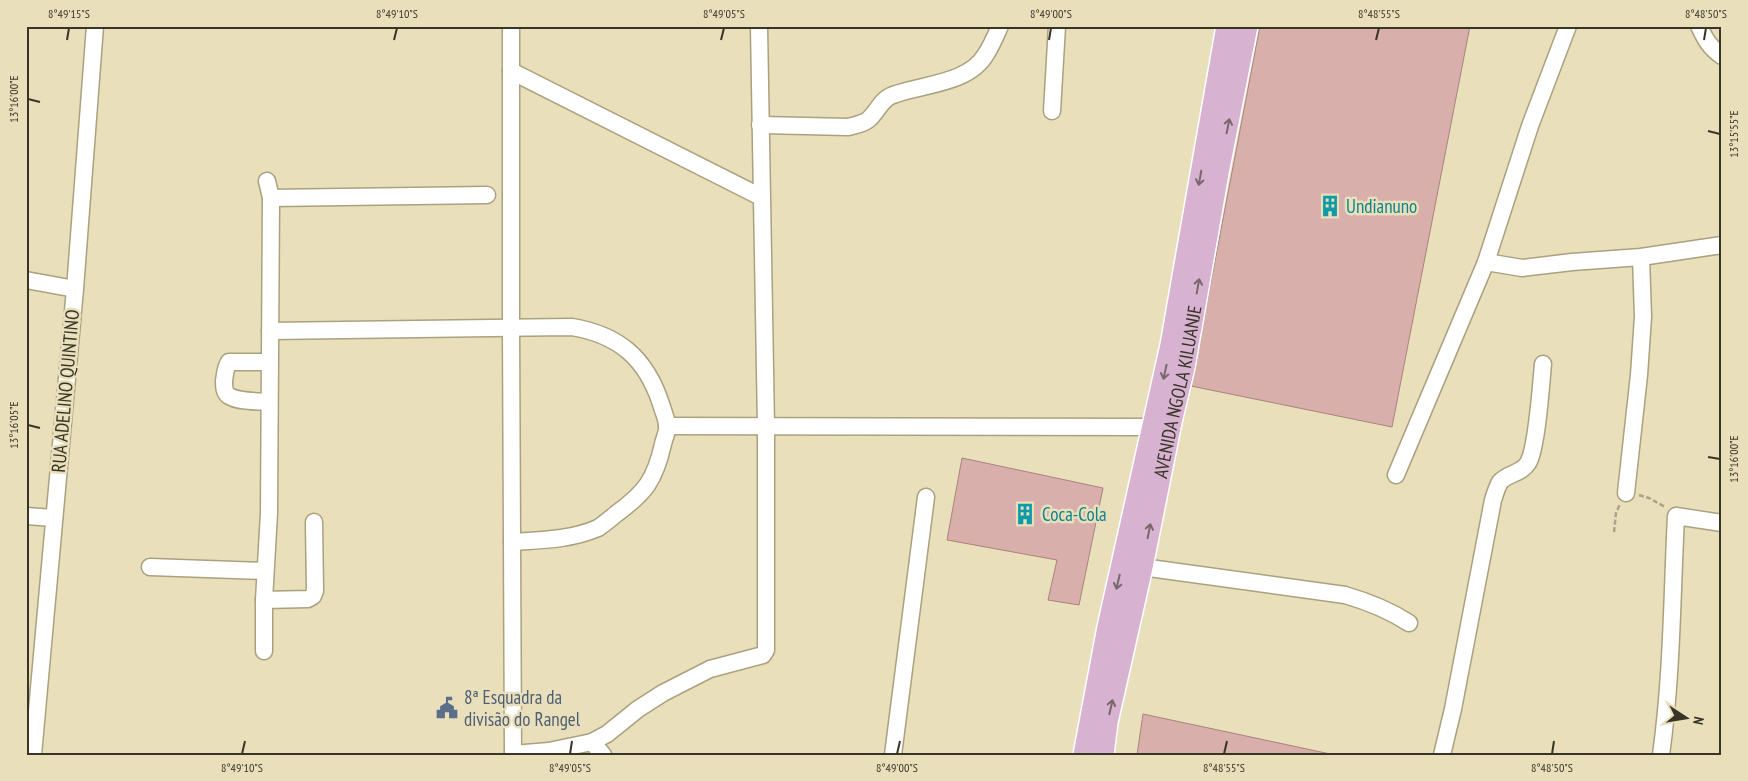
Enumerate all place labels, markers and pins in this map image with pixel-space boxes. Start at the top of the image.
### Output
building icon: Undianuno [1317,193,1343,219]
place label: Undianuno [1346,194,1417,218]
building icon: Coca-Cola [1012,501,1038,527]
place label: Coca-Cola [1042,502,1107,526]
place label: 8ª Esquadra da divisão do Rangel [464,685,581,731]
public building icon: 8ª Esquadra da divisão do Rangel [434,695,460,721]

